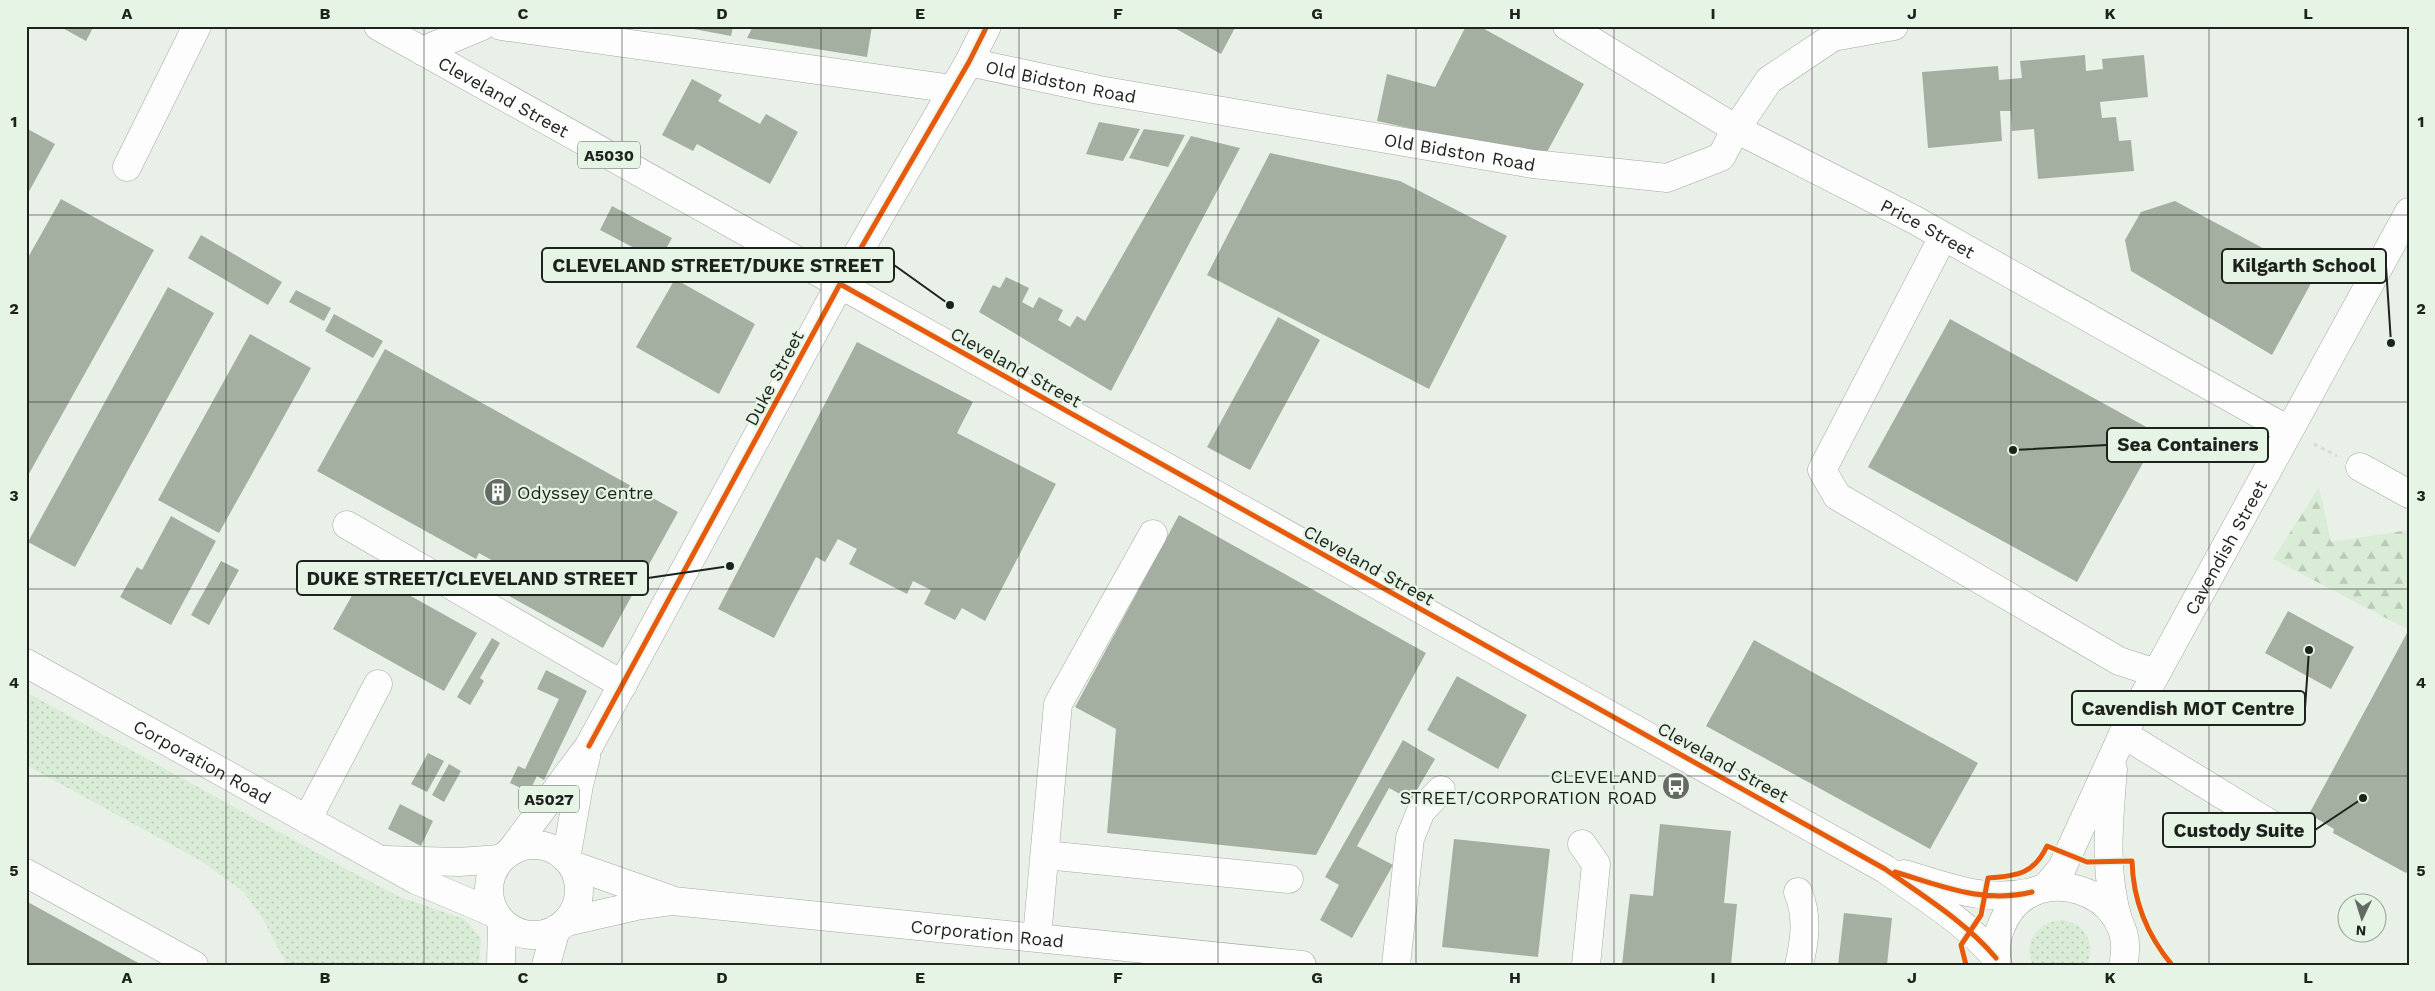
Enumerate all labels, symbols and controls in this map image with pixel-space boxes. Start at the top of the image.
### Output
text: A [122,4,133,23]
text: B [320,4,331,23]
text: C [518,4,529,23]
text: D [716,4,728,23]
text: E [915,4,925,23]
text: F [1113,4,1123,23]
text: G [1311,4,1323,23]
text: H [1509,4,1521,23]
text: I [1710,4,1716,23]
text: J [1907,4,1917,23]
text: K [2104,4,2116,23]
text: L [2303,4,2313,23]
street label: Cleveland Street [435,51,573,141]
street label: Old Bidston Road [984,55,1138,107]
text: 1 [11,112,17,131]
text: 1 [2418,112,2424,131]
street label: Old Bidston Road [1382,128,1537,175]
road number: A5030 [578,142,640,168]
street label: Price Street [1878,194,1979,262]
callout: CLEVELAND STREET/DUKE STREET [542,248,894,282]
callout: Kilgarth School [2222,249,2386,283]
text: CLEVELAND STREET/DUKE STREET [552,254,884,277]
text: Kilgarth School [2232,254,2377,277]
text: 2 [9,299,19,318]
text: 2 [2416,299,2426,318]
street label: Cleveland Street [947,322,1085,412]
street label: Duke Street [740,326,808,429]
callout: Sea Containers [2107,428,2268,462]
text: Sea Containers [2117,433,2259,456]
street label: Cavendish Street [2180,476,2271,618]
building icon: Odyssey Centre [483,477,513,507]
place label: Odyssey Centre [517,482,653,503]
text: 3 [9,486,19,505]
text: 3 [2416,486,2426,505]
street label: Cleveland Street [1300,520,1438,610]
callout: DUKE STREET/CLEVELAND STREET [297,561,648,595]
text: DUKE STREET/CLEVELAND STREET [306,567,638,590]
text: 4 [9,673,19,692]
text: 4 [2416,673,2426,692]
callout: Cavendish MOT Centre [2072,691,2305,725]
text: Cavendish MOT Centre [2082,697,2294,720]
street label: Corporation Road [130,715,275,808]
street label: Cleveland Street [1654,717,1792,807]
place label: CLEVELAND STREET/CORPORATION ROAD [1400,766,1657,808]
bus stop icon: CLEVELAND STREET/CORPORATION ROAD [1661,771,1691,801]
road number: A5027 [519,786,579,812]
callout: Custody Suite [2163,813,2315,847]
text: Custody Suite [2174,819,2304,842]
text: 5 [9,861,19,880]
text: 5 [2416,861,2426,880]
north arrow [2338,894,2388,944]
street label: Corporation Road [910,915,1065,951]
text: N [2355,923,2367,939]
text: A [122,968,133,987]
text: B [320,968,331,987]
text: C [518,968,529,987]
text: D [716,968,728,987]
text: E [915,968,925,987]
text: F [1113,968,1123,987]
text: G [1311,968,1323,987]
text: H [1509,968,1521,987]
text: I [1710,968,1716,987]
text: J [1907,968,1917,987]
text: K [2104,968,2116,987]
text: L [2303,968,2313,987]

